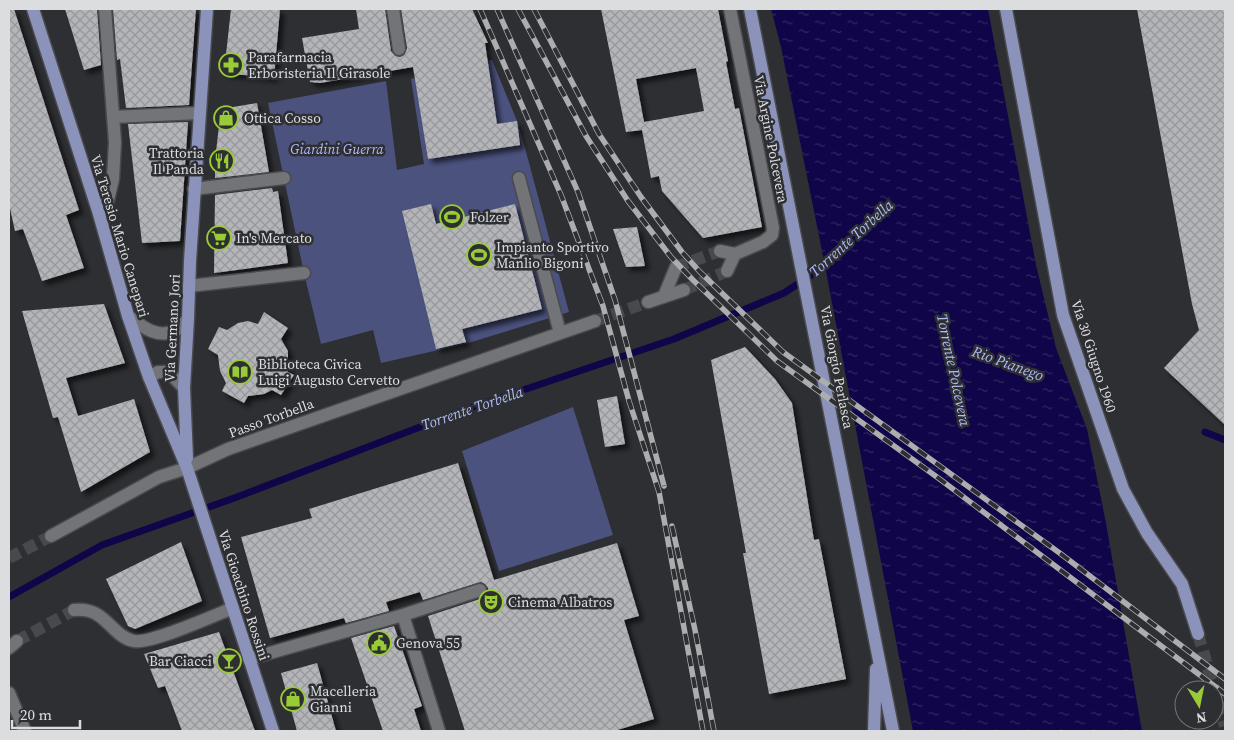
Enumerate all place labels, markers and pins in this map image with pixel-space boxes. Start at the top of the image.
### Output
place label: Parafarmacia Erboristeria Il Girasole [248,47,391,83]
pharmacy icon: Parafarmacia Erboristeria Il Girasole [218,52,244,78]
shop icon: Ottica Cosso [213,105,239,131]
place label: Ottica Cosso [244,108,321,128]
place label: Trattoria Il Panda [149,143,205,179]
restaurant icon: Trattoria Il Panda [209,148,235,174]
sports icon: Folzer [439,204,465,230]
place label: Folzer [470,207,509,227]
supermarket icon: In's Mercato [206,225,232,251]
place label: In's Mercato [236,228,312,248]
place label: Impianto Sportivo Manlio Bigoni [496,237,609,273]
sports icon: Impianto Sportivo Manlio Bigoni [466,242,492,268]
place label: Biblioteca Civica Luigi Augusto Cervetto [258,354,400,390]
library icon: Biblioteca Civica Luigi Augusto Cervetto [227,359,253,385]
theatre icon: Cinema Albatros [478,589,504,615]
place label: Cinema Albatros [508,592,612,612]
public building icon: Genova 55 [366,630,392,656]
place label: Genova 55 [396,633,460,653]
bar icon: Bar Ciacci [216,648,242,674]
place label: Bar Ciacci [149,651,212,671]
place label: Macelleria Gianni [310,681,377,717]
shop icon: Macelleria Gianni [280,686,306,712]

